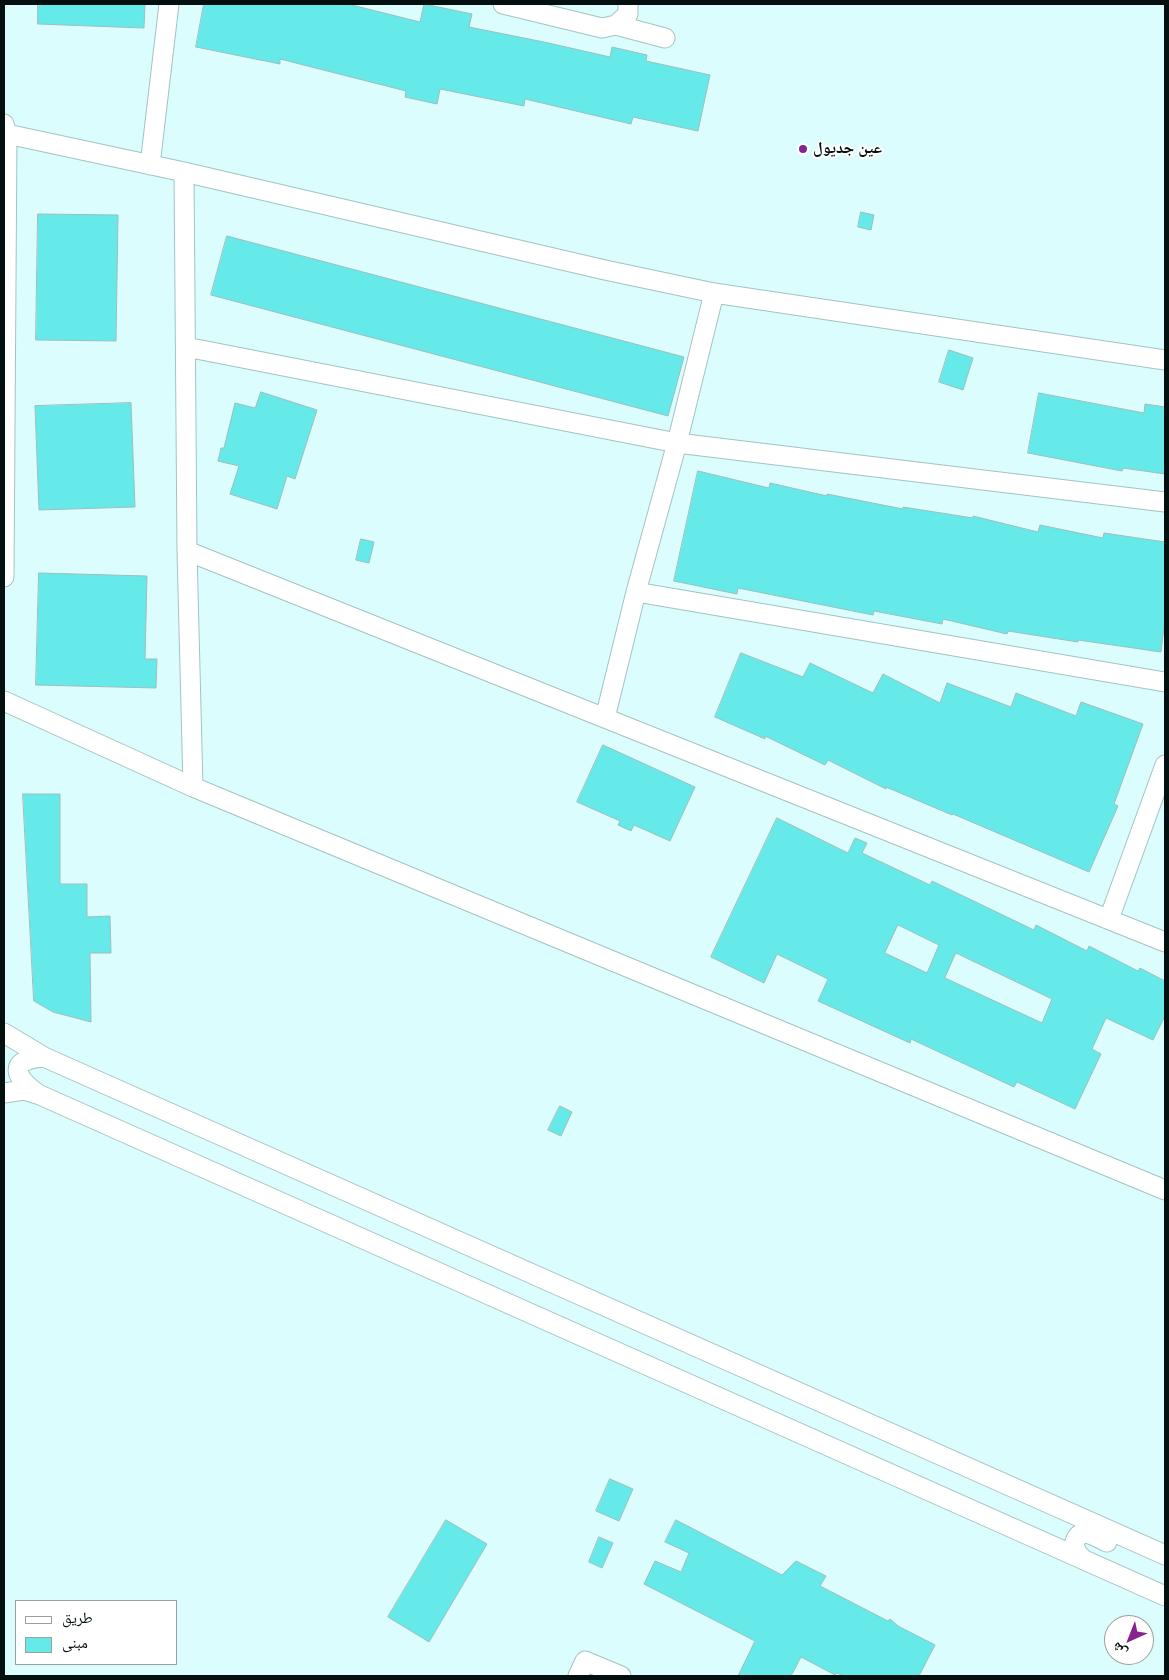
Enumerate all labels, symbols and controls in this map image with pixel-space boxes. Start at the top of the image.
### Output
place label: عين جديول [813,139,882,159]
marker: عين جديول [797,143,809,155]
legend [15,1600,178,1665]
text: طريق [62,1608,93,1627]
north arrow [1104,1615,1154,1665]
text: مبنى [62,1633,88,1652]
text: ش [1108,1638,1131,1662]

